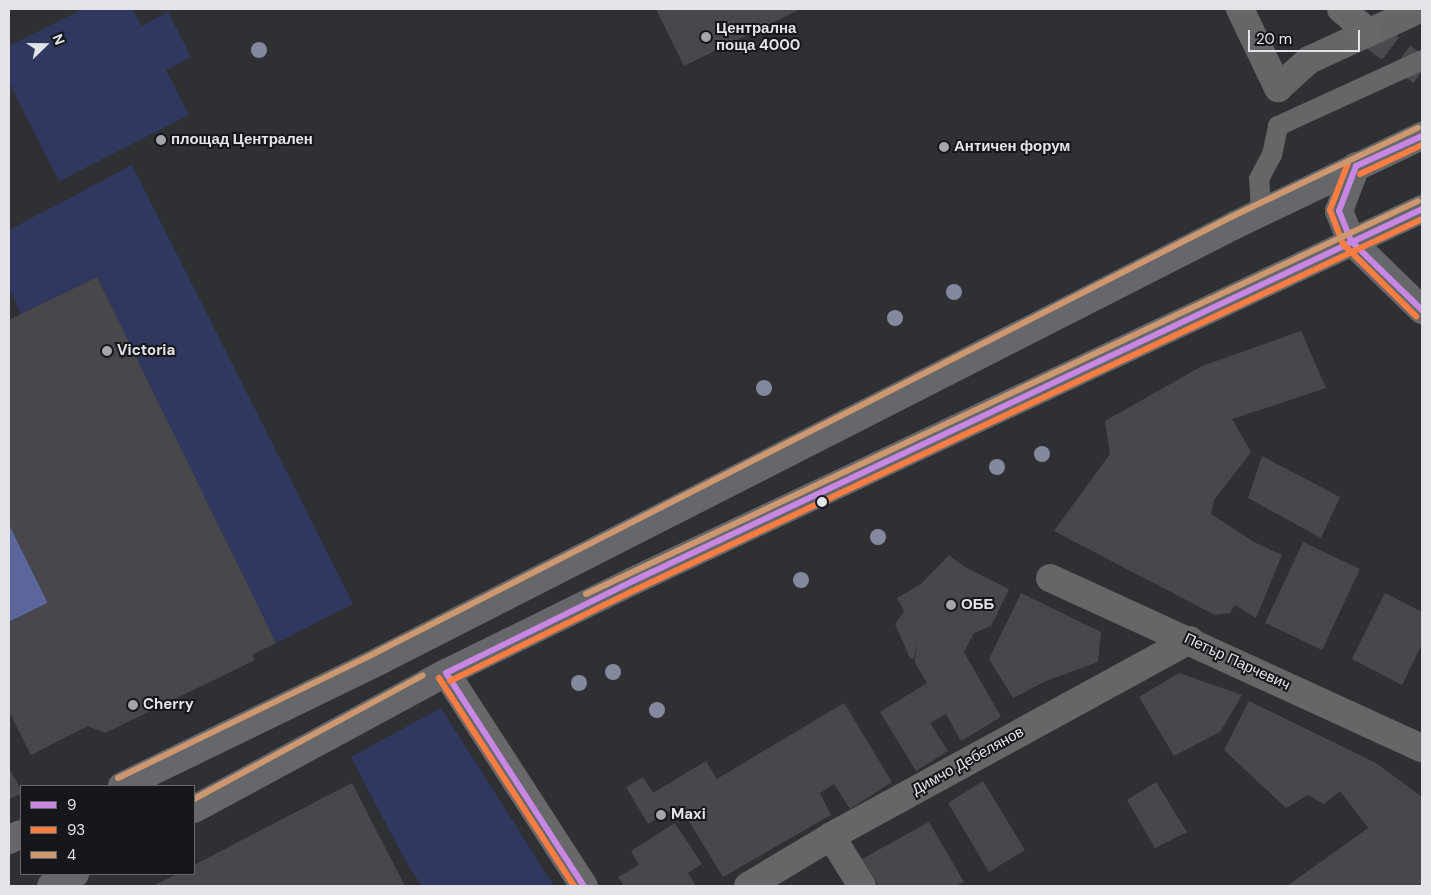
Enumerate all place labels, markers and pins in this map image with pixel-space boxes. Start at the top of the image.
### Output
place label: Централна поща 4000 [716,19,800,54]
marker: Централна поща 4000 [700,31,712,43]
place label: площад Централен [171,131,313,149]
marker: площад Централен [155,134,167,146]
place label: Античен форум [954,138,1070,156]
marker: Античен форум [938,141,950,153]
place label: Victoria [117,342,175,360]
marker: Victoria [101,345,113,357]
unlabelled marker [817,497,827,507]
place label: ОББ [961,596,994,614]
marker: ОББ [945,599,957,611]
place label: Cherry [143,696,194,714]
marker: Cherry [127,699,139,711]
place label: Maxi [671,806,706,824]
marker: Maxi [655,809,667,821]

